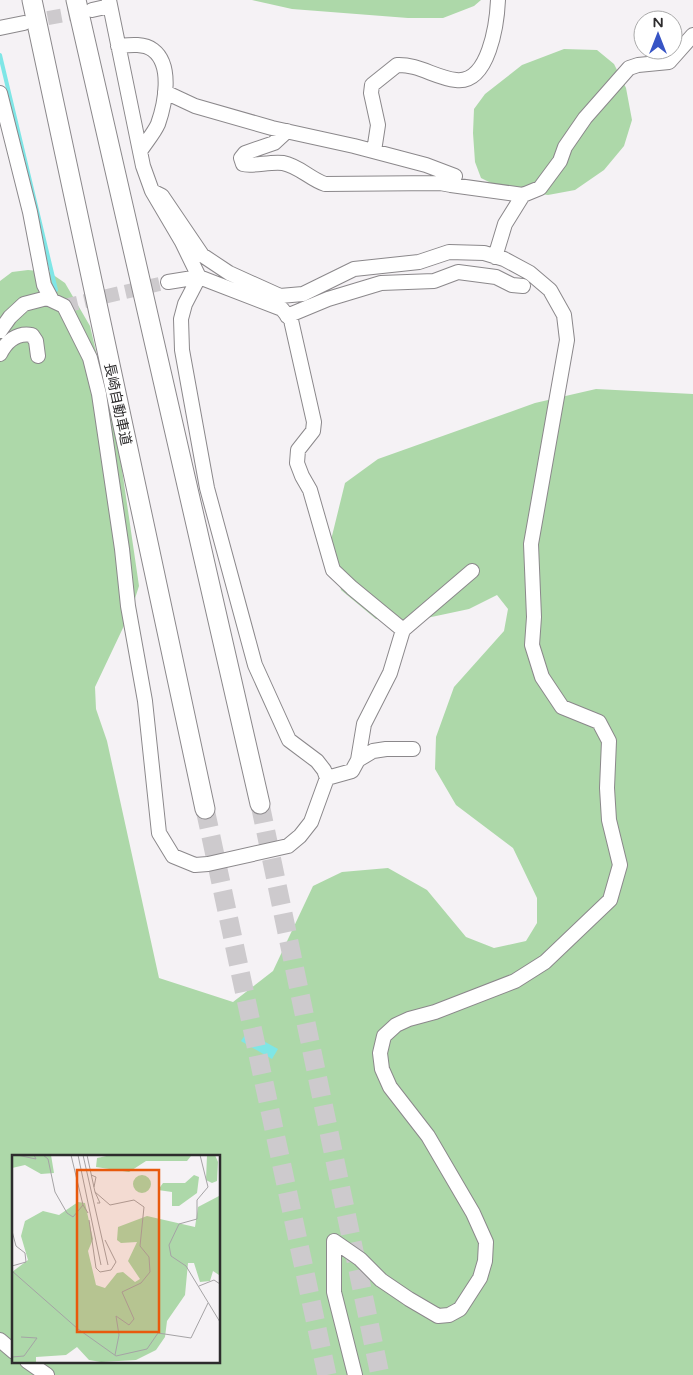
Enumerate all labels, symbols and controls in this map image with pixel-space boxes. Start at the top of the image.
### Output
north arrow [633,10,683,60]
text: N [652,14,664,31]
street label: 長崎自動車道 [100,361,135,447]
inset map [12,1155,220,1362]

